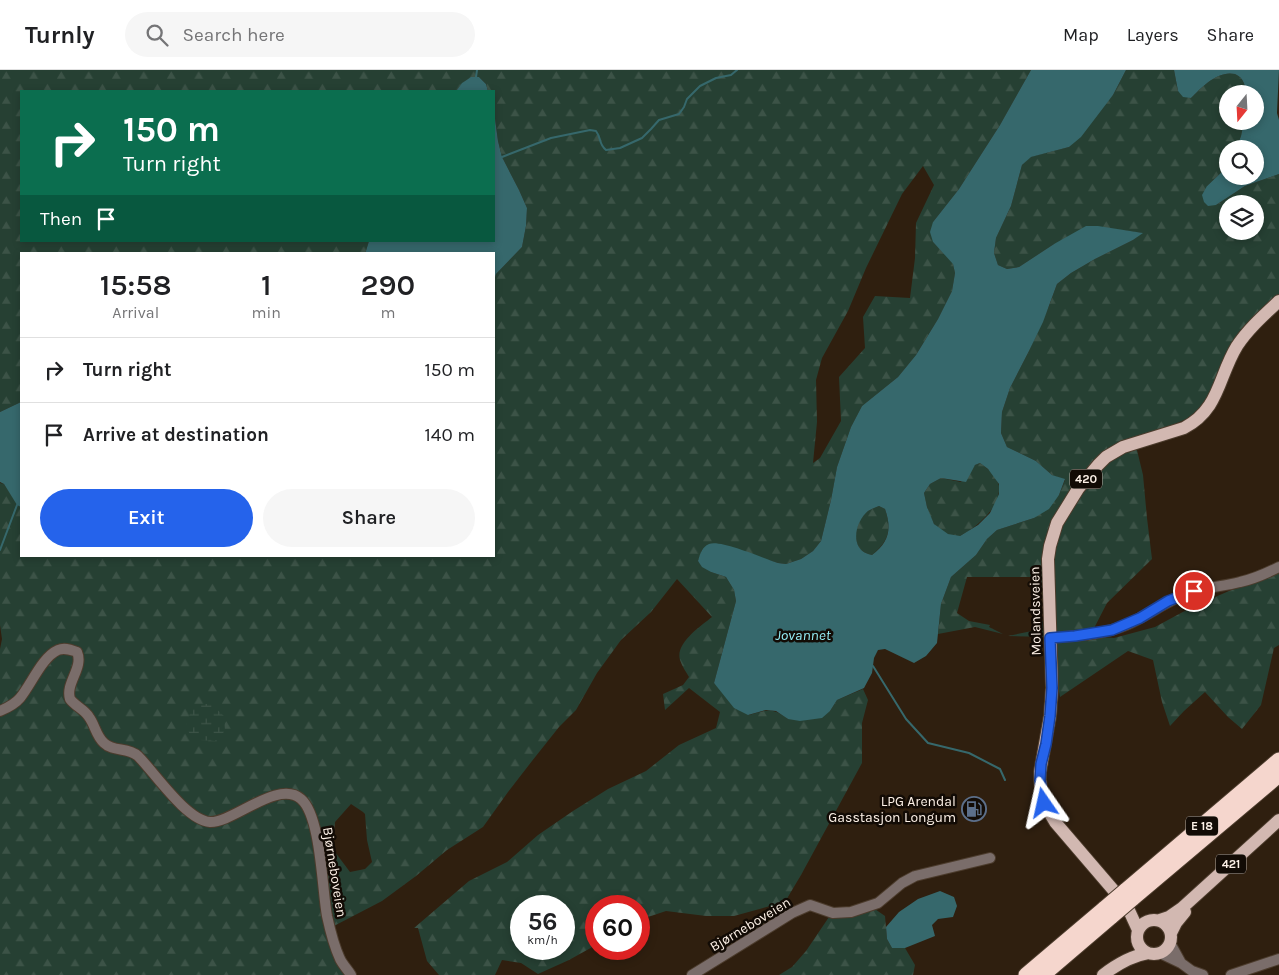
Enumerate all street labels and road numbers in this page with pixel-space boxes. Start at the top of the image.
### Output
road number: 420 [1070,469,1102,488]
street label: Molandsveien [1026,566,1045,656]
road number: E 18 [1186,816,1218,836]
street label: Bjørneboveien [319,826,350,919]
road number: 421 [1216,854,1246,874]
street label: Bjørneboveien [707,894,794,955]

